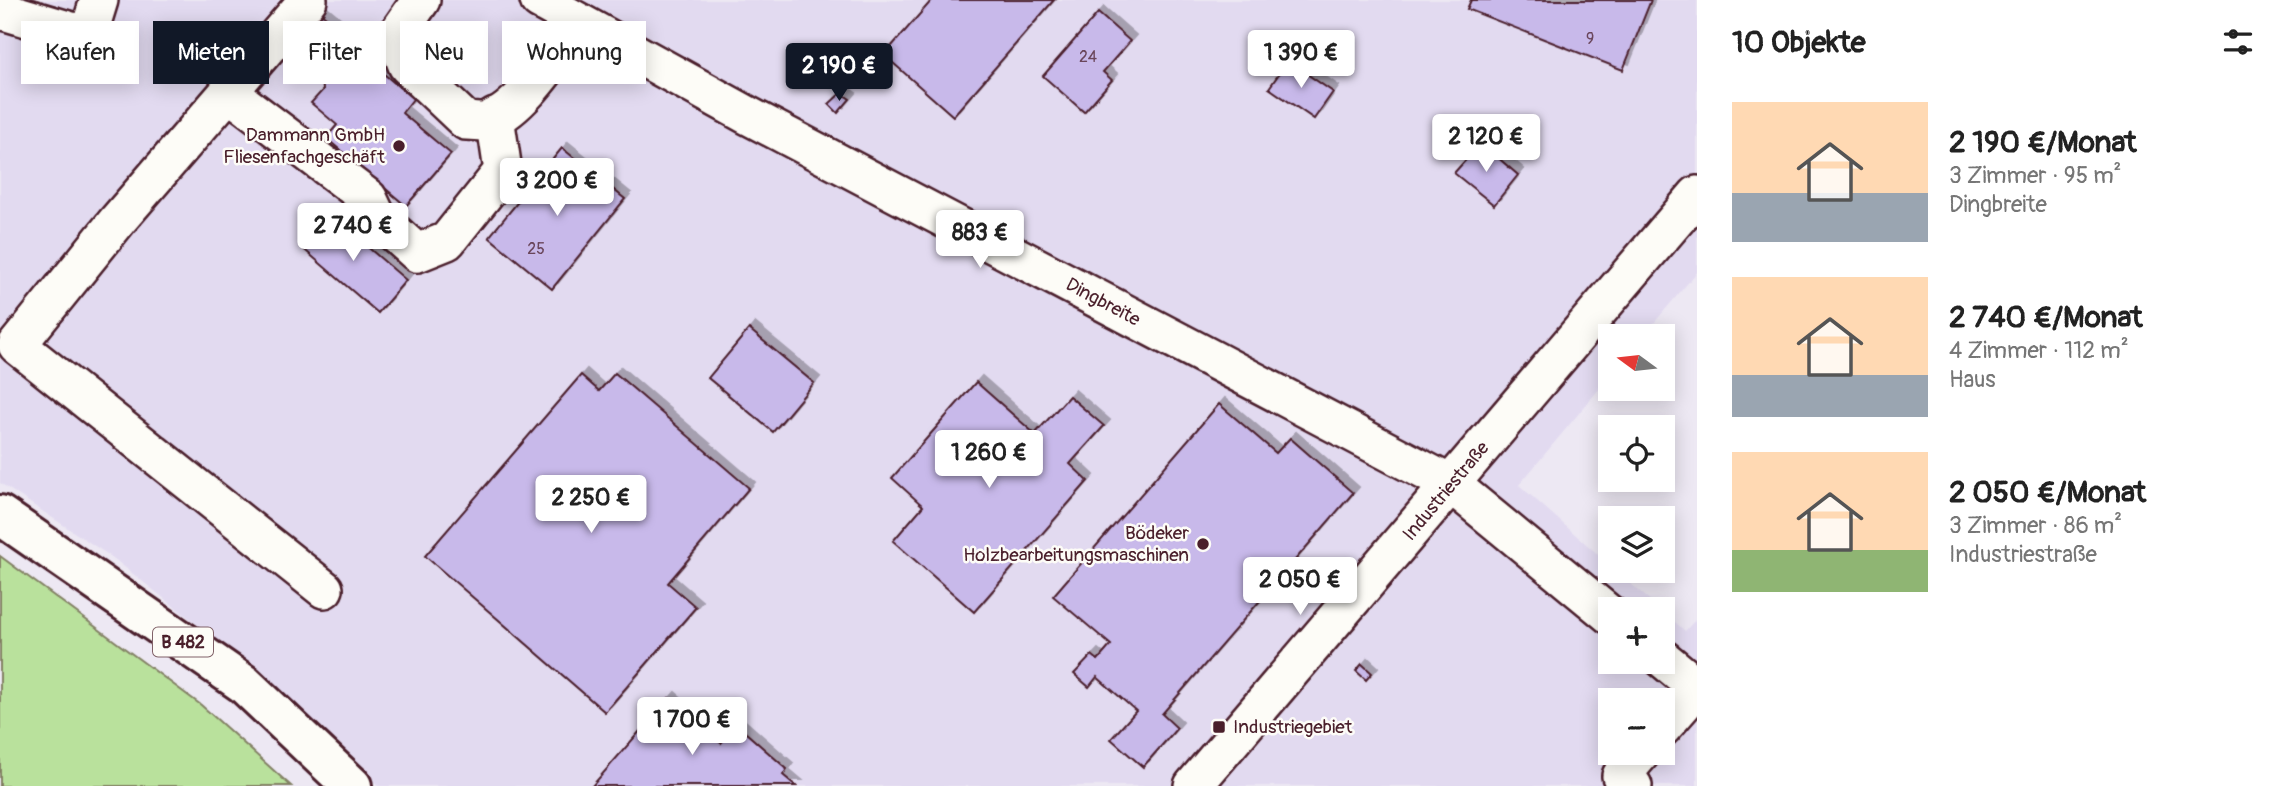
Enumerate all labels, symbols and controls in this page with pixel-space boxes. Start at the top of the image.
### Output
chip: Kaufen [21,21,139,84]
chip: Mieten [153,21,269,84]
chip: Filter [283,21,386,84]
chip: Neu [400,21,488,84]
chip: Wohnung [502,21,646,84]
icon: filters [2219,23,2257,61]
text: 10 Objekte [1732,24,1866,61]
house number: 9 [1586,29,1594,49]
pin: 1 390 € [1236,31,1366,90]
text: 1 390 € [1264,38,1338,67]
pin: 2 190 € [774,43,904,103]
house number: 24 [1079,47,1097,67]
text: 2 190 € [802,51,876,80]
pin: 2 120 € [1421,114,1551,174]
text: 2 120 € [1448,122,1524,151]
place label: Dammann GmbH Fliesenfachgeschäft [223,123,385,169]
text: 2 190 €/Monat [1949,124,2137,161]
icon: home [1788,130,1872,214]
marker: Dammann GmbH Fliesenfachgeschäft [391,138,407,154]
pin: 3 200 € [492,158,622,218]
text: 3 Zimmer · 95 m² [1949,161,2121,190]
text: 3 200 € [516,166,598,195]
text: Dingbreite [1949,190,2047,219]
pin: 2 740 € [288,204,418,263]
pin: 883 € [931,210,1029,270]
text: 2 740 € [313,211,393,240]
text: 883 € [952,218,1008,247]
house number: 25 [527,239,545,259]
street label: Dingbreite [1062,272,1145,332]
text: 2 740 €/Monat [1949,299,2143,336]
icon: home [1788,305,1872,389]
north arrow [1598,324,1675,401]
map controls [1598,324,1675,765]
text: 4 Zimmer · 112 m² [1949,336,2129,365]
text: Haus [1949,365,1996,394]
button: locate [1598,415,1675,492]
pin: 1 260 € [924,430,1054,490]
street label: Industriestraße [1398,436,1495,546]
text: 1 260 € [951,438,1027,467]
text: 2 050 €/Monat [1949,474,2146,511]
pin: 2 250 € [526,476,656,535]
icon: home [1788,480,1872,564]
text: 2 250 € [551,483,631,512]
button: layers [1598,506,1675,583]
text: 3 Zimmer · 86 m² [1949,511,2122,540]
place label: Bödeker Holzbearbeitungsmaschinen [963,521,1189,567]
marker: Bödeker Holzbearbeitungsmaschinen [1195,536,1211,552]
text: Industriestraße [1949,540,2097,569]
pin: 2 050 € [1235,558,1365,617]
text: 2 050 € [1259,565,1341,594]
button: + [1598,597,1675,674]
road number: B 482 [153,628,213,656]
button: − [1598,688,1675,765]
pin: 1 700 € [627,698,757,757]
text: 1 700 € [653,705,731,734]
place label: Industriegebiet [1233,715,1353,739]
marker: Industriegebiet [1211,719,1227,735]

